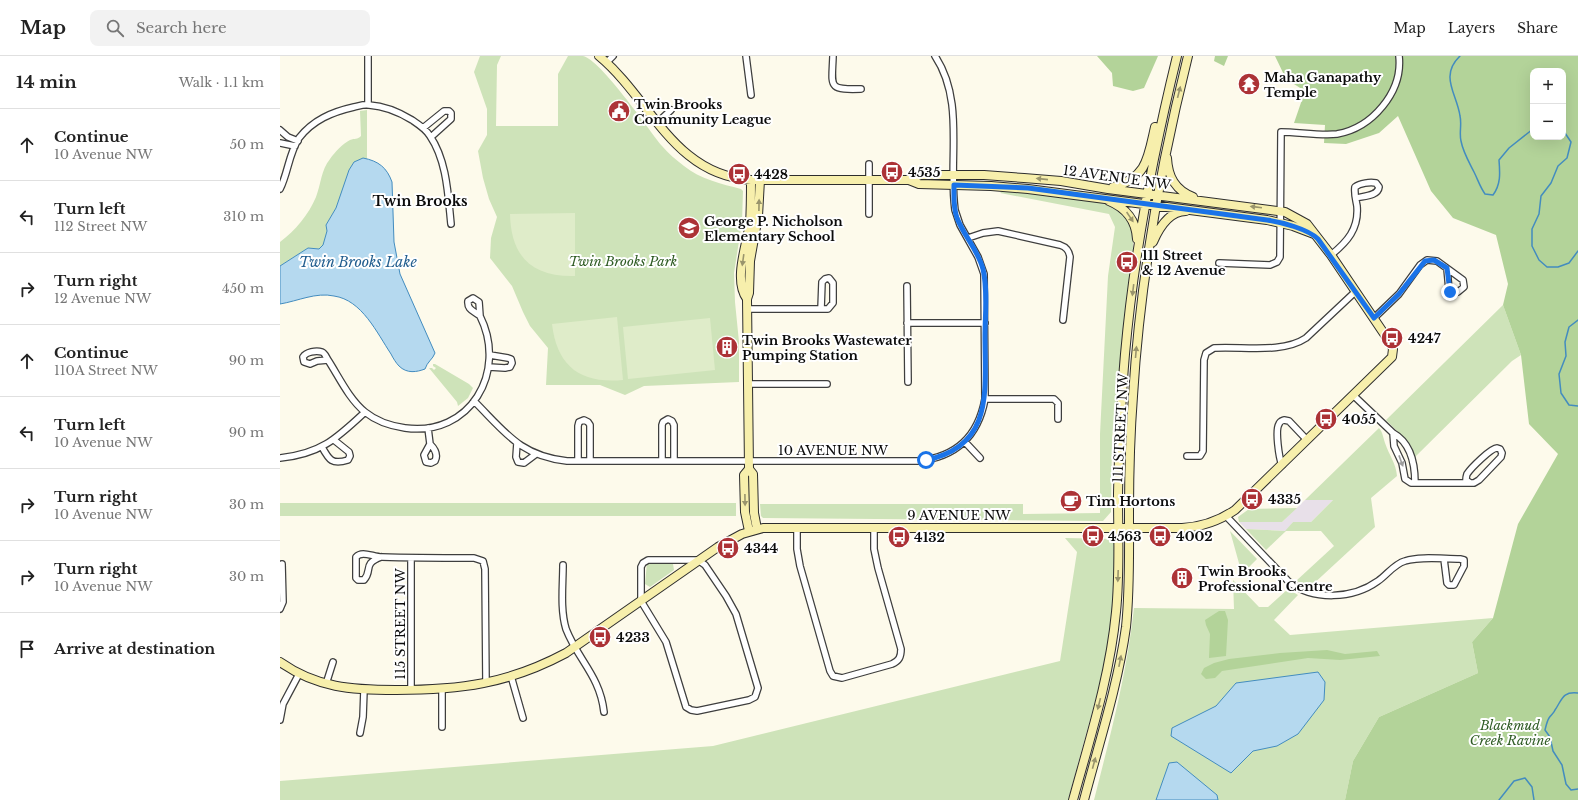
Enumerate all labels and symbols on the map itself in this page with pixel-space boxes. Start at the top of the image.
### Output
place label: Maha Ganapathy Temple [1264,69,1382,101]
temple icon: Maha Ganapathy Temple [1236,71,1262,97]
one-way arrow [1177,86,1183,98]
place label: Twin Brooks Community League [634,96,772,128]
public building icon: Twin Brooks Community League [606,98,632,124]
bus stop icon: 4535 [879,159,905,185]
bus stop icon: 4428 [726,161,752,187]
street label: 12 AVENUE NW [1062,162,1173,194]
place label: 4535 [908,164,941,181]
place label: 4428 [754,166,788,183]
one-way arrow [1036,176,1048,183]
district label: Twin Brooks [372,192,468,210]
one-way arrow [756,198,762,211]
one-way arrow [1250,204,1262,210]
one-way arrow [1126,212,1134,222]
place label: George P. Nicholson Elementary School [704,213,843,245]
school or university icon: George P. Nicholson Elementary School [676,215,702,241]
place label: 111 Street & 12 Avenue [1142,247,1226,279]
bus stop icon: 111 Street & 12 Avenue [1114,249,1140,275]
water label: Twin Brooks Lake [299,253,417,271]
park label: Twin Brooks Park [569,253,678,270]
one-way arrow [740,254,746,266]
route end [1441,283,1459,301]
one-way arrow [1129,284,1136,296]
bus stop icon: 4247 [1379,325,1405,351]
place label: 4247 [1408,330,1441,347]
place label: Twin Brooks Wastewater Pumping Station [742,332,912,364]
building icon: Twin Brooks Wastewater Pumping Station [714,334,740,360]
one-way arrow [1133,346,1140,358]
street label: 111 STREET NW [1109,372,1132,483]
bus stop icon: 4055 [1313,406,1339,432]
place label: 4055 [1342,411,1376,428]
street label: 10 AVENUE NW [778,442,889,459]
route start [917,451,935,469]
one-way arrow [1399,456,1405,468]
bus stop icon: 4335 [1239,486,1265,512]
cafe icon: Tim Hortons [1058,488,1084,514]
place label: 4335 [1268,491,1301,508]
place label: Tim Hortons [1086,493,1175,510]
one-way arrow [742,494,748,507]
street label: 9 AVENUE NW [907,507,1011,524]
bus stop icon: 4563 [1080,523,1106,549]
bus stop icon: 4002 [1147,523,1173,549]
bus stop icon: 4132 [886,524,912,550]
place label: 4563 [1108,528,1141,545]
place label: 4002 [1176,528,1213,545]
place label: 4132 [914,529,945,546]
bus stop icon: 4344 [715,535,741,561]
place label: 4344 [744,540,779,557]
place label: Twin Brooks Professional Centre [1198,563,1333,595]
building icon: Twin Brooks Professional Centre [1169,565,1195,591]
street label: 115 STREET NW [392,568,409,680]
one-way arrow [1115,570,1121,583]
bus stop icon: 4233 [587,624,613,650]
place label: 4233 [616,629,650,646]
one-way arrow [1117,655,1123,668]
one-way arrow [1095,698,1101,710]
park label: Blackmud Creek Ravine [1470,717,1550,749]
one-way arrow [1091,757,1097,769]

